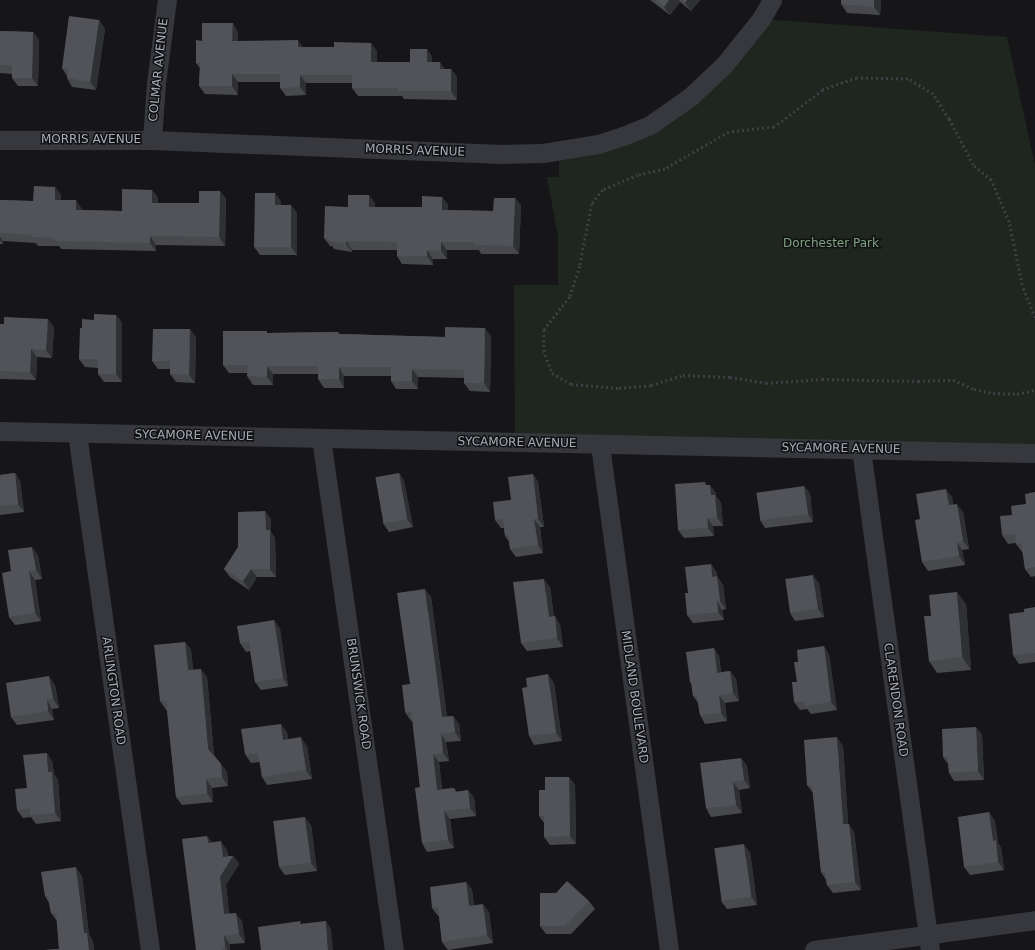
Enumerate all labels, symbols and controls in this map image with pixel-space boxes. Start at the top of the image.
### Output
street label: COLMAR AVENUE [146,18,172,122]
street label: MORRIS AVENUE [41,133,141,147]
street label: MORRIS AVENUE [365,142,465,160]
park label: Dorchester Park [783,237,879,251]
street label: SYCAMORE AVENUE [134,428,254,444]
street label: SYCAMORE AVENUE [457,435,577,451]
street label: SYCAMORE AVENUE [781,441,901,457]
street label: MIDLAND BOULEVARD [618,630,650,764]
street label: ARLINGTON ROAD [98,636,128,746]
street label: BRUNSWICK ROAD [343,637,373,751]
street label: CLARENDON ROAD [880,642,910,758]

